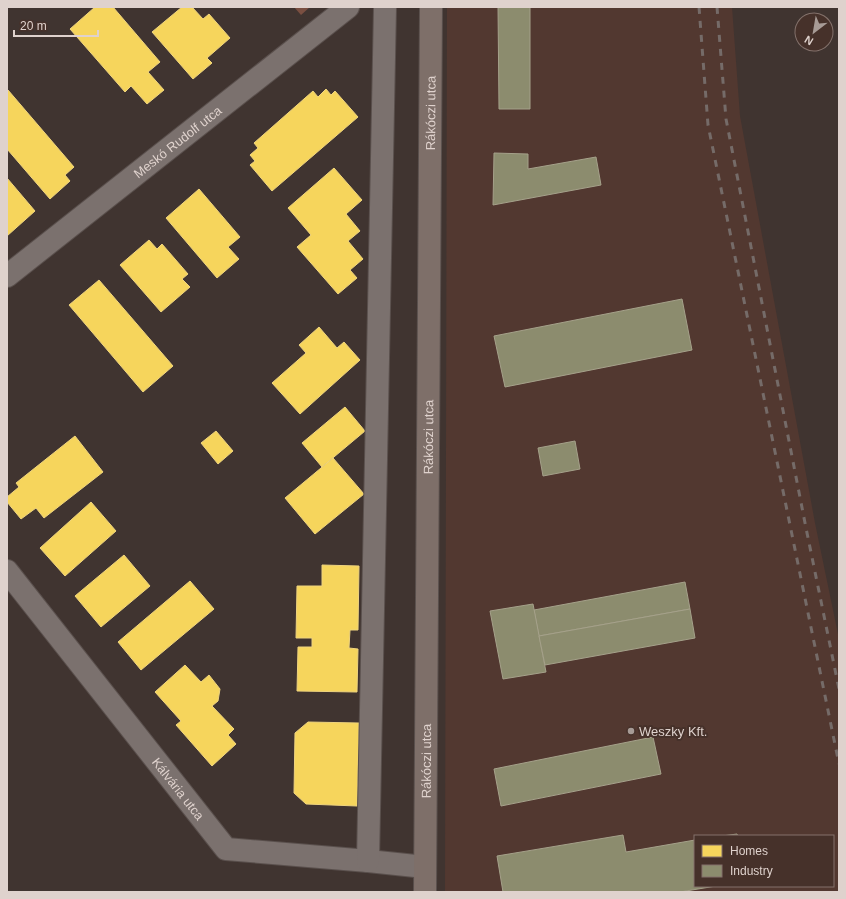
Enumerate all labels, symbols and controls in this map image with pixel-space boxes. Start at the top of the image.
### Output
scale bar [14,12,98,38]
north arrow [794,12,834,52]
text: 20 m [20,19,47,33]
text: N [802,33,815,48]
street label: Rákóczi utca [423,75,439,150]
street label: Meskó Rudolf utca [131,102,225,181]
street label: Rákóczi utca [421,399,436,474]
street label: Rákóczi utca [419,723,434,798]
place label: Weszky Kft. [639,724,707,739]
marker: Weszky Kft. [626,726,636,736]
street label: Kálvária utca [149,755,208,824]
legend [694,835,834,887]
text: Homes [730,844,768,858]
text: Industry [730,864,773,878]

